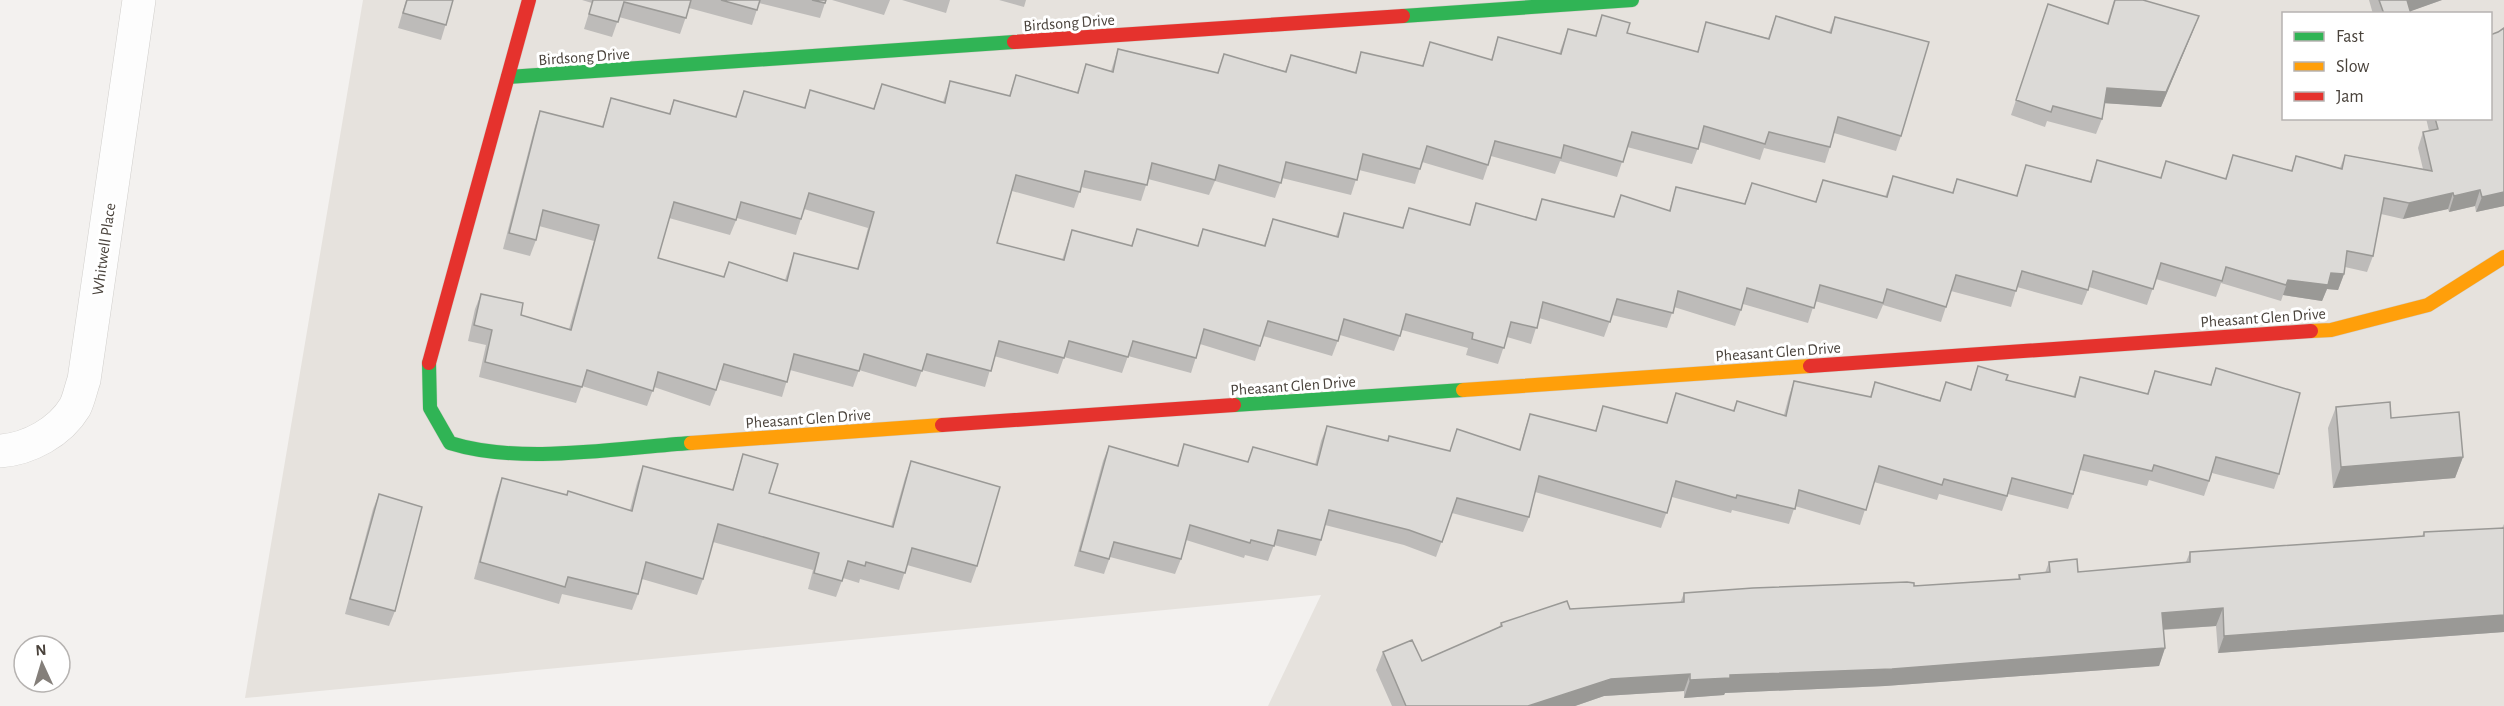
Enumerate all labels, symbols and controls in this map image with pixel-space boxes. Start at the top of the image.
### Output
street label: Birdsong Drive [1023,12,1115,34]
legend [2282,12,2492,120]
text: Fast [2336,28,2364,46]
street label: Birdsong Drive [538,46,630,68]
text: Slow [2336,58,2369,76]
text: Jam [2336,88,2364,106]
street label: Whitwell Place [90,202,118,296]
street label: Pheasant Glen Drive [2200,306,2326,330]
street label: Pheasant Glen Drive [1715,340,1841,364]
street label: Pheasant Glen Drive [1230,374,1356,398]
street label: Pheasant Glen Drive [745,407,871,431]
north arrow [12,634,72,694]
text: N [35,642,47,658]

